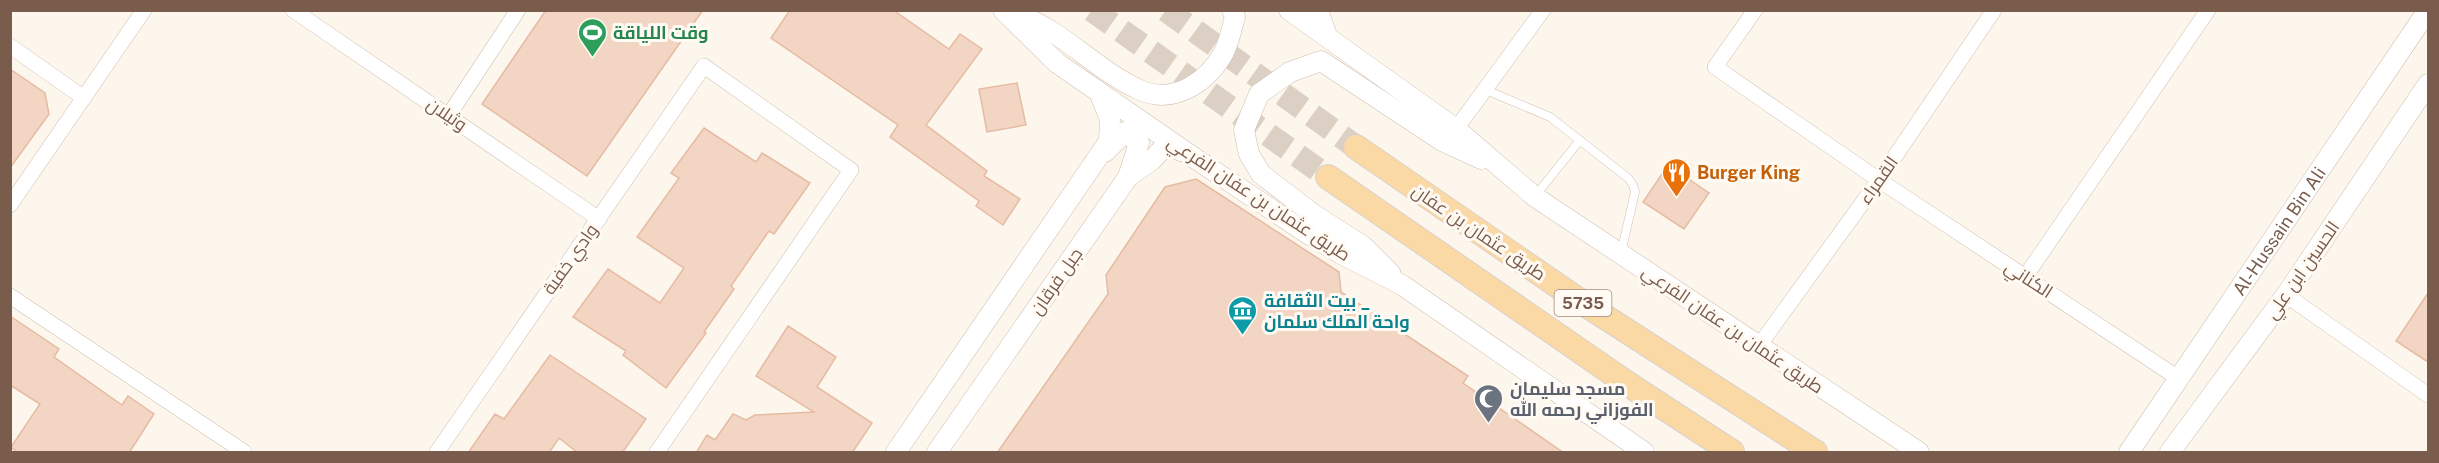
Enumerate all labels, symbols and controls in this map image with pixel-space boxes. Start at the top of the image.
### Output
sports icon: وقت اللياقة [576,16,608,58]
place label: وقت اللياقة [613,22,709,44]
street label: وثيلان [422,93,471,136]
street label: طريق عثمان بن عفان الفرعي [1161,131,1355,268]
street label: القمراء [1854,152,1903,209]
restaurant icon: Burger King [1660,156,1692,198]
place label: Burger King [1697,162,1800,183]
street label: Al-Hussain Bin Ali [2228,163,2329,299]
street label: طريق عثمان بن عفان [1407,180,1550,286]
street label: الحسين ابن علي [2261,217,2347,325]
street label: وادي خفية [538,220,605,301]
street label: جبل فرقان [1025,244,1087,319]
street label: الكناني [1999,256,2057,306]
street label: طريق عثمان بن عفان الفرعي [1636,260,1828,401]
place label: بيت الثقافة _ واحة الملك سلمان [1264,290,1410,333]
road number: 5735 [1554,290,1612,316]
museum icon: بيت الثقافة _ واحة الملك سلمان [1227,294,1259,336]
place label: مسجد سليمان الفوزاني رحمه الله [1510,378,1654,425]
mosque icon: مسجد سليمان الفوزاني رحمه الله [1473,382,1505,424]

